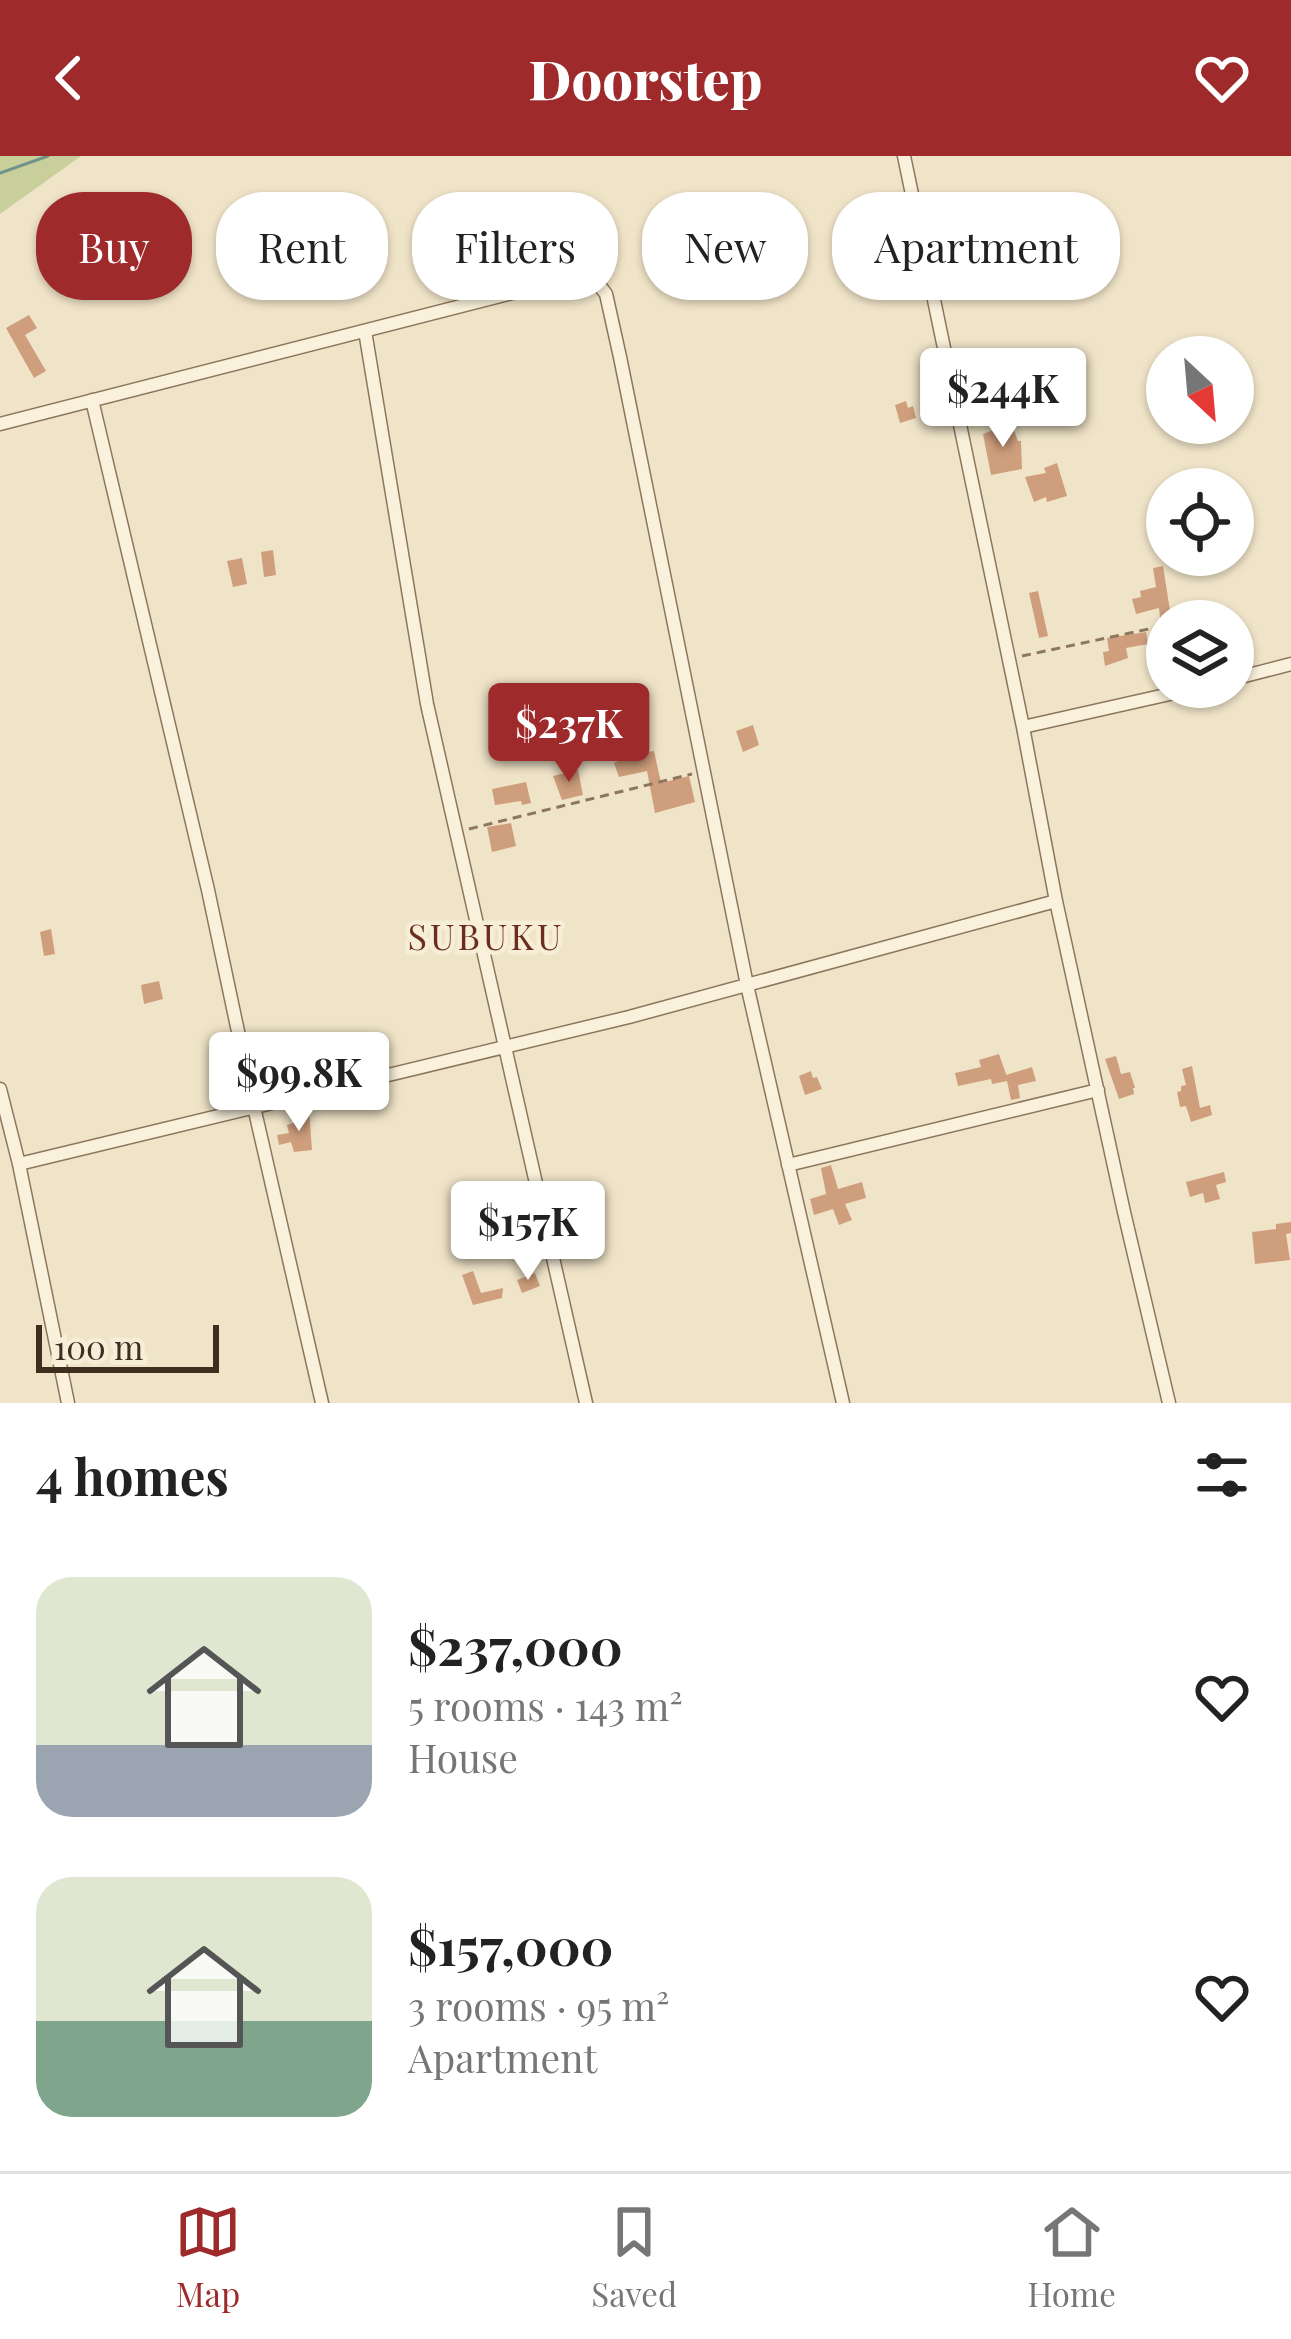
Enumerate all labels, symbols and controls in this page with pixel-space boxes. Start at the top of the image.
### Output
text: Doorstep [529,42,762,114]
icon: back [36,45,102,111]
icon: heart [1189,45,1255,111]
chip: Buy [36,192,192,300]
chip: Rent [216,192,388,300]
chip: Filters [412,192,618,300]
chip: New [642,192,808,300]
chip: Apartment [832,192,1120,300]
north arrow [1146,336,1254,444]
map controls [1146,336,1254,708]
pin: $244K [919,348,1087,450]
text: $244K [947,361,1059,413]
button: locate [1146,468,1254,576]
button: layers [1146,600,1254,708]
pin: $237K [485,683,653,785]
text: $237K [515,696,623,748]
district label: SUBUKU [408,911,564,959]
pin: $99.8K [201,1032,397,1134]
text: $99.8K [236,1045,362,1097]
pin: $157K [444,1181,612,1283]
text: $157K [478,1194,578,1246]
scale bar [36,1319,219,1372]
text: 100 m [54,1324,143,1368]
text: 4 homes [36,1441,229,1509]
icon: filters [1189,1442,1255,1508]
text: $237,000 [408,1611,623,1679]
icon: home [132,1625,276,1769]
icon: heart [1189,1664,1255,1730]
text: 5 rooms · 143 m² [408,1679,683,1731]
text: House [408,1731,518,1783]
text: $157,000 [408,1911,613,1979]
icon: home [132,1925,276,2069]
icon: heart [1189,1964,1255,2030]
text: 3 rooms · 95 m² [408,1979,669,2031]
text: Apartment [408,2031,597,2083]
tab: Map [175,2199,241,2315]
tab: Saved [591,2199,677,2315]
tab: Home [1027,2199,1116,2315]

